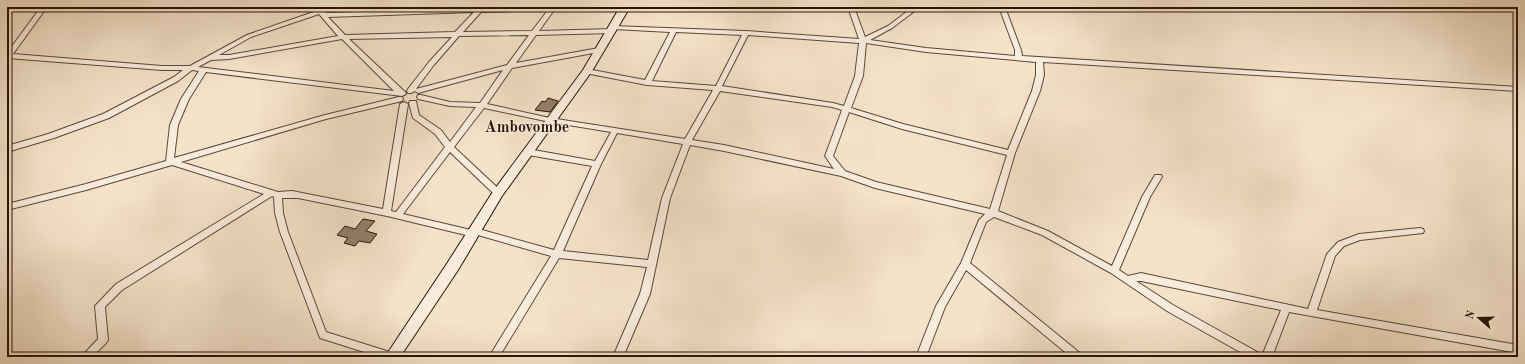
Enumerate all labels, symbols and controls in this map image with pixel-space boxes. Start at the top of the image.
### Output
district label: Ambovombe [485,120,569,136]
north arrow [1459,298,1499,338]
text: N [1464,309,1478,321]

